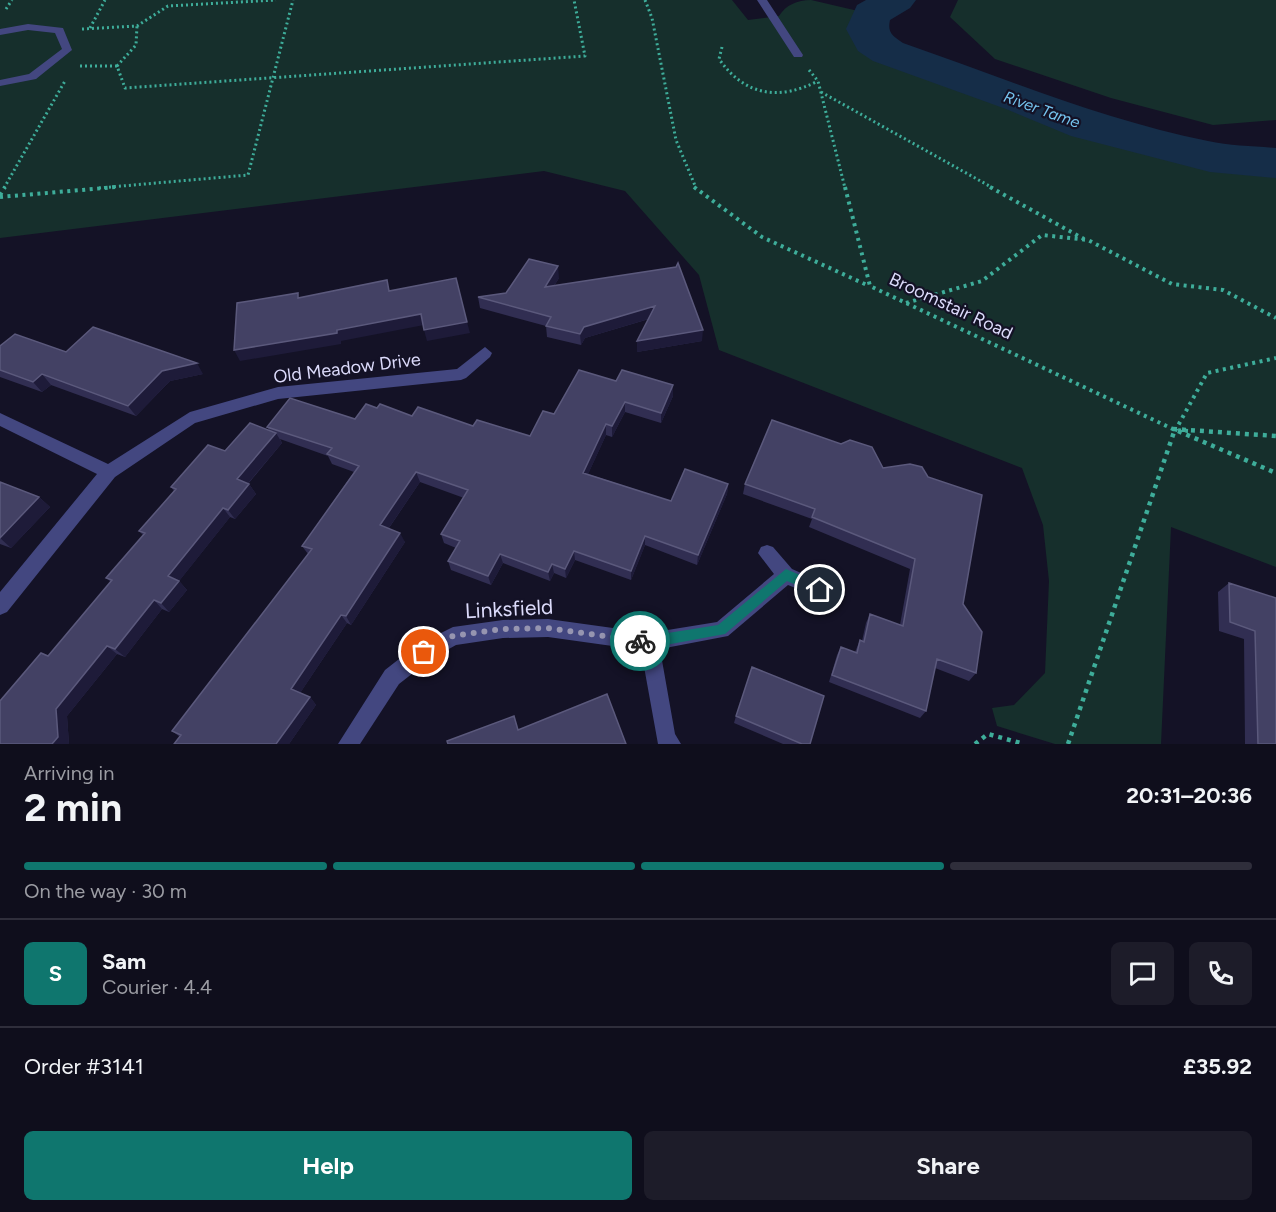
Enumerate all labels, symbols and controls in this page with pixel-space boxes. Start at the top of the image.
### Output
water label: River Tame [1001,87,1083,132]
street label: Broomstair Road [886,268,1016,344]
street label: Old Meadow Drive [272,348,422,388]
pin [794,564,845,615]
icon: home [803,573,836,606]
street label: Linksfield [464,594,554,623]
courier [610,611,670,671]
icon: bike [624,625,657,658]
pin [398,626,449,677]
icon: bag [407,635,440,668]
text: Arriving in [24,761,114,785]
text: 20:31–20:36 [1126,782,1252,809]
text: 2 min [24,784,122,831]
text: On the way · 30 m [24,879,187,903]
button: chat [1111,942,1174,1005]
button: phone [1189,942,1252,1005]
text: Sam [102,948,146,975]
text: S [49,960,62,987]
text: Courier · 4.4 [102,975,212,999]
text: Order #3141 [24,1053,144,1080]
text: £35.92 [1183,1053,1252,1080]
button: Help [24,1131,632,1200]
button: Share [644,1131,1252,1200]

